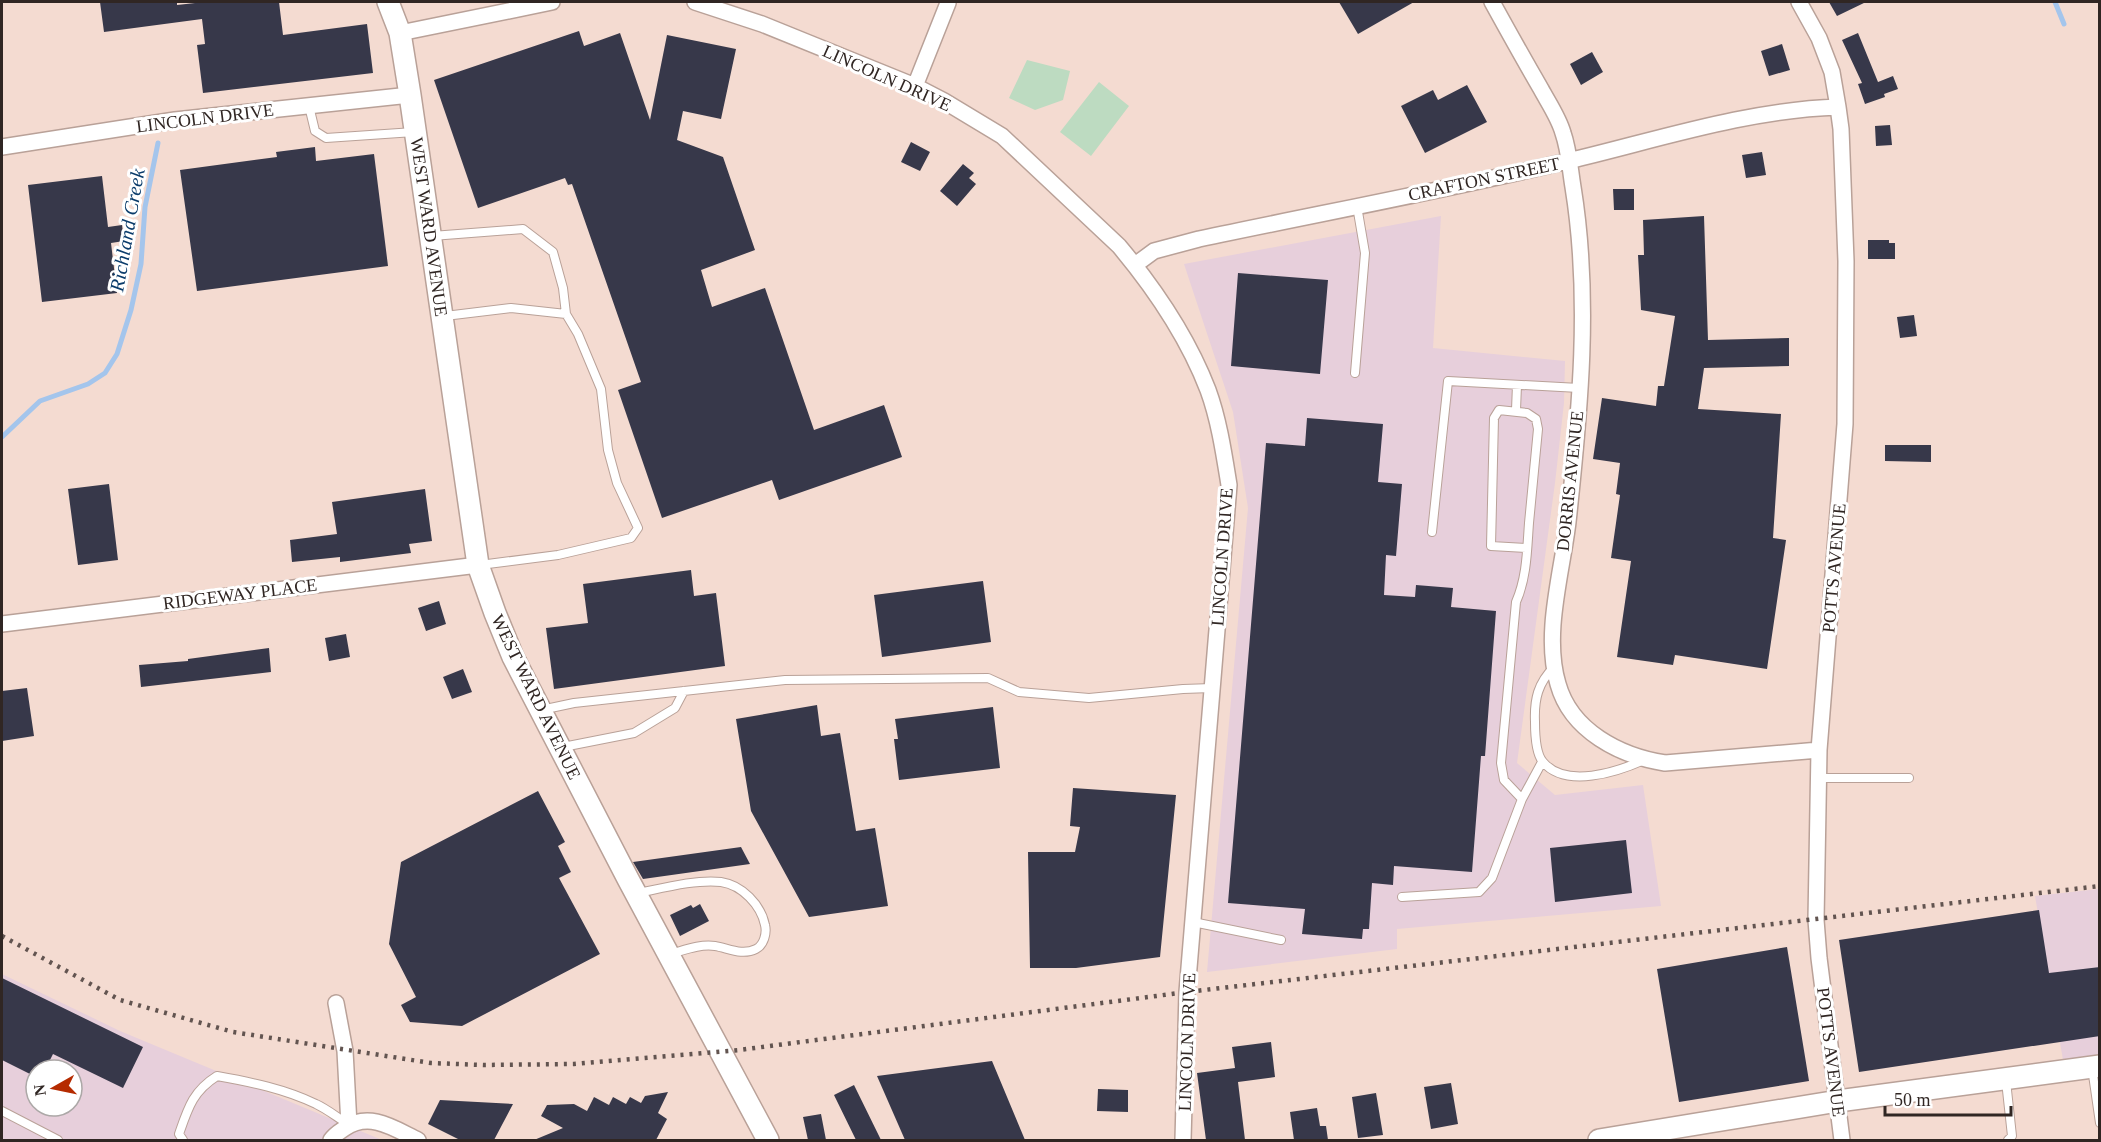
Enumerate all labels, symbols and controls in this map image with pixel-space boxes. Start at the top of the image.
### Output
street label: LINCOLN DRIVE [820,41,954,115]
street label: LINCOLN DRIVE [135,100,275,136]
street label: WEST WARD AVENUE [407,136,451,318]
street label: CRAFTON STREET [1407,153,1561,205]
water label: Richland Creek [105,166,149,294]
street label: DORRIS AVENUE [1553,410,1587,552]
street label: LINCOLN DRIVE [1207,487,1237,627]
street label: POTTS AVENUE [1818,502,1850,634]
street label: RIDGEWAY PLACE [162,575,318,613]
street label: WEST WARD AVENUE [487,611,585,783]
street label: LINCOLN DRIVE [1175,972,1199,1112]
street label: POTTS AVENUE [1813,986,1849,1118]
north arrow [24,1058,84,1118]
scale bar [1885,1079,2011,1117]
text: N [30,1083,49,1097]
text: 50 m [1894,1090,1931,1110]

